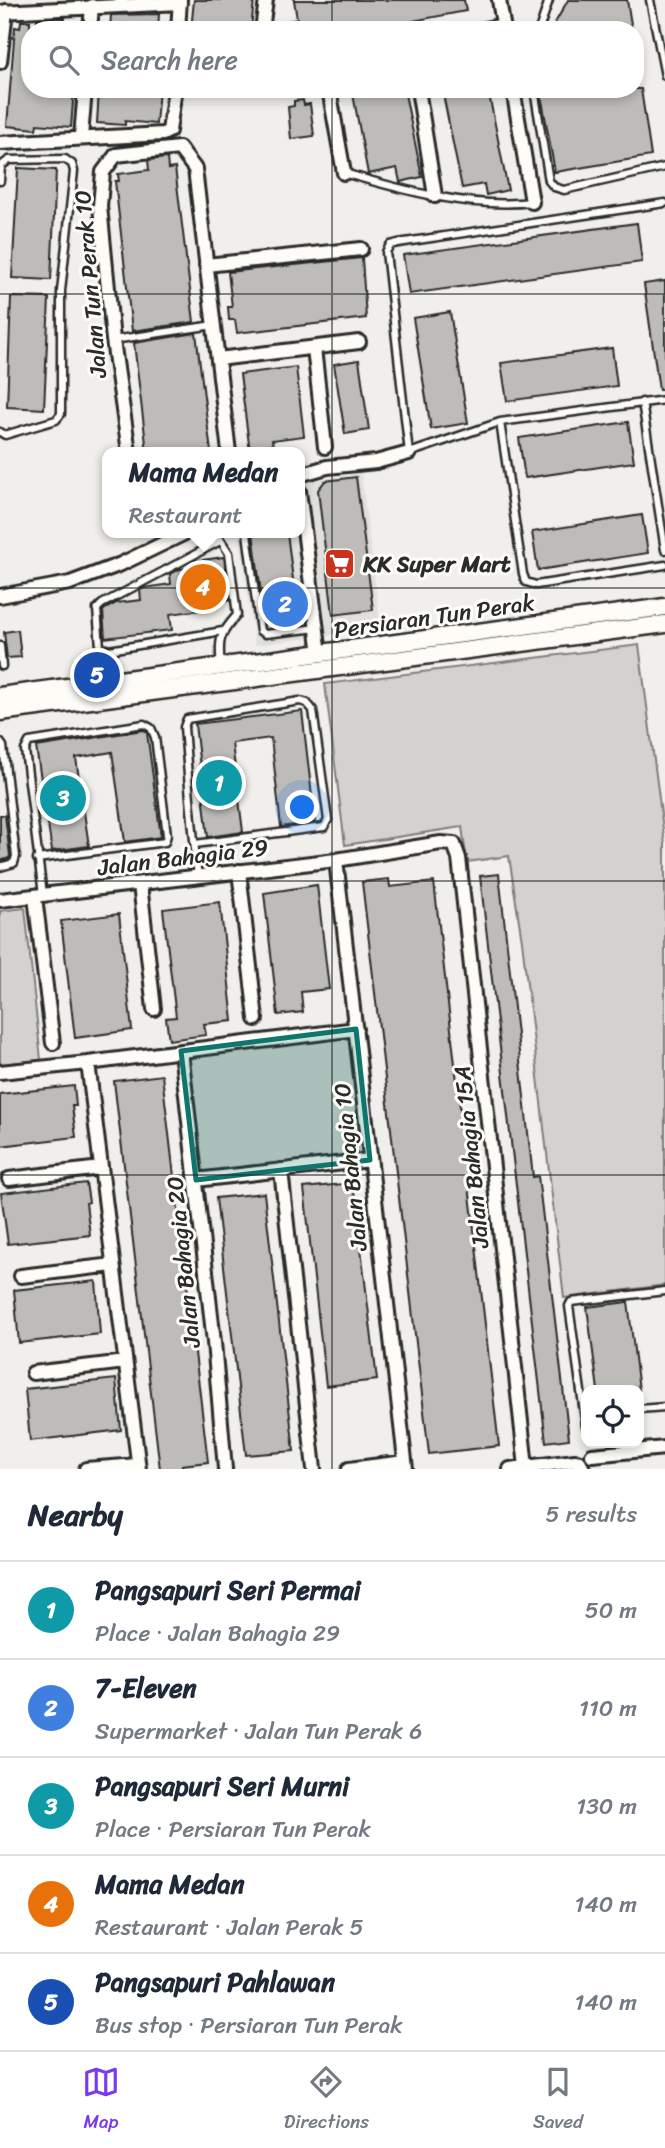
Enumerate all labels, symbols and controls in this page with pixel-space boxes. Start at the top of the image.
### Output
search box [21,21,644,98]
text: Search here [101,37,238,83]
icon: search [45,41,83,79]
street label: Jalan Tun Perak 10 [62,188,119,381]
popup [102,447,305,538]
text: Mama Medan [129,449,278,495]
text: Restaurant [129,495,242,536]
place label: KK Super Mart [362,544,511,585]
supermarket icon: KK Super Mart [323,547,357,581]
pin: 4 [180,561,226,613]
pin: 2 [262,578,308,630]
street label: Persiaran Tun Perak [331,582,538,651]
pin: 5 [74,649,120,701]
pin: 1 [196,757,242,809]
pin: 3 [40,772,86,824]
your location [285,790,319,824]
street label: Jalan Bahagia 29 [94,827,271,888]
street label: Jalan Bahagia 15A [442,1064,502,1251]
street label: Jalan Bahagia 10 [321,1081,380,1254]
street label: Jalan Bahagia 20 [154,1174,213,1351]
map controls [581,1385,644,1448]
button: locate [581,1385,644,1448]
text: Nearby [28,1488,123,1542]
text: 5 results [546,1494,637,1535]
text: Pangsapuri Seri Permai [95,1567,361,1613]
text: 1 [46,1590,56,1631]
text: 50 m [585,1590,637,1631]
text: Place · Jalan Bahagia 29 [95,1613,340,1654]
text: 7-Eleven [95,1665,197,1711]
text: 2 [44,1688,58,1729]
text: 110 m [579,1688,637,1729]
text: Supermarket · Jalan Tun Perak 6 [95,1711,422,1752]
text: Pangsapuri Seri Murni [95,1763,349,1809]
text: 3 [45,1786,57,1827]
text: 130 m [576,1786,637,1827]
text: Place · Persiaran Tun Perak [95,1809,371,1850]
text: Mama Medan [95,1861,245,1907]
text: 4 [44,1884,58,1925]
text: 140 m [575,1884,637,1925]
text: Restaurant · Jalan Perak 5 [95,1907,363,1948]
text: Pangsapuri Pahlawan [95,1959,335,2005]
text: 5 [44,1982,58,2023]
text: 140 m [575,1982,637,2023]
text: Bus stop · Persiaran Tun Perak [95,2005,402,2046]
tab: Map [82,2063,120,2138]
tab: Directions [284,2063,369,2138]
tab: Saved [533,2063,583,2138]

